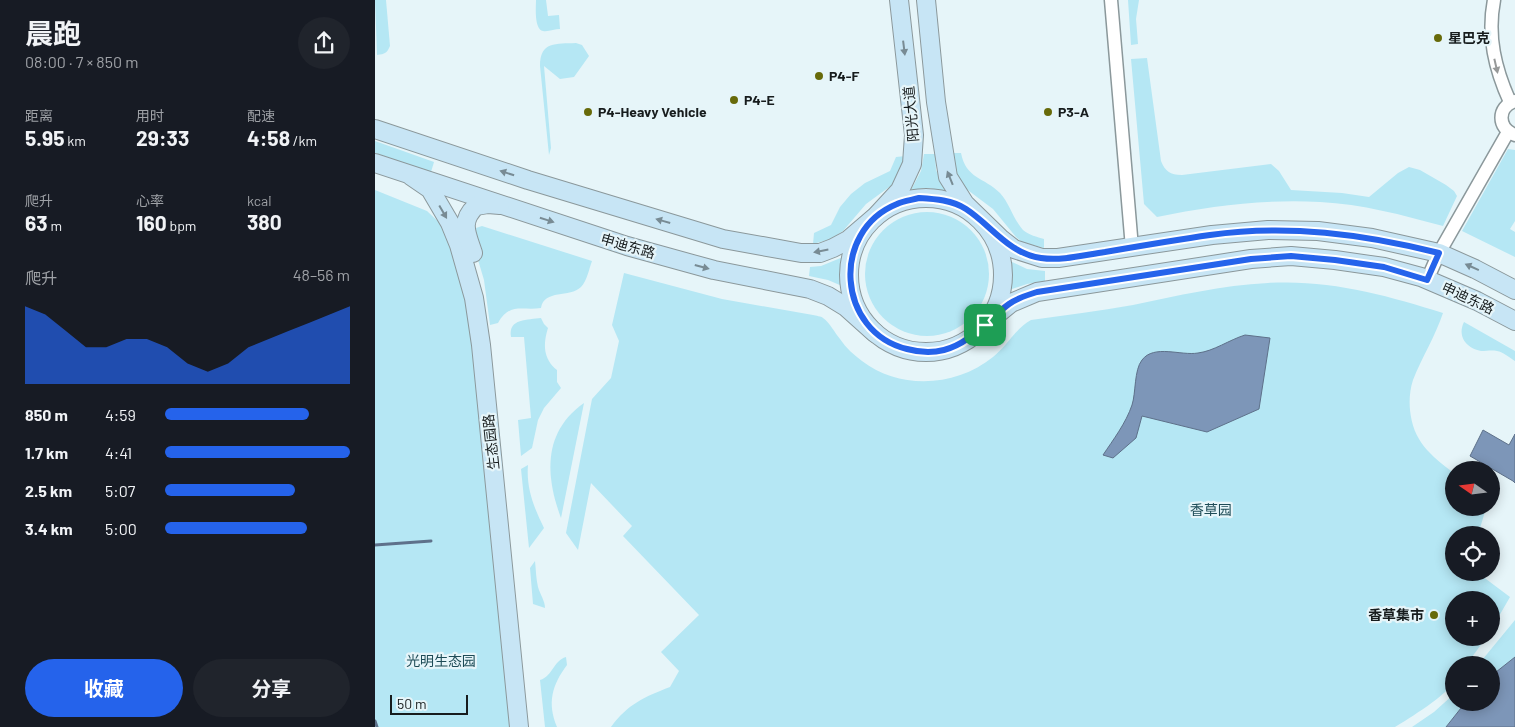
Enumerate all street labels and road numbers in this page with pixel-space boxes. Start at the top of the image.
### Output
street label: 阳光大道 [900,85,921,143]
street label: 申迪东路 [599,230,657,261]
street label: 申迪东路 [1439,278,1497,317]
street label: 生态园路 [479,413,502,471]

